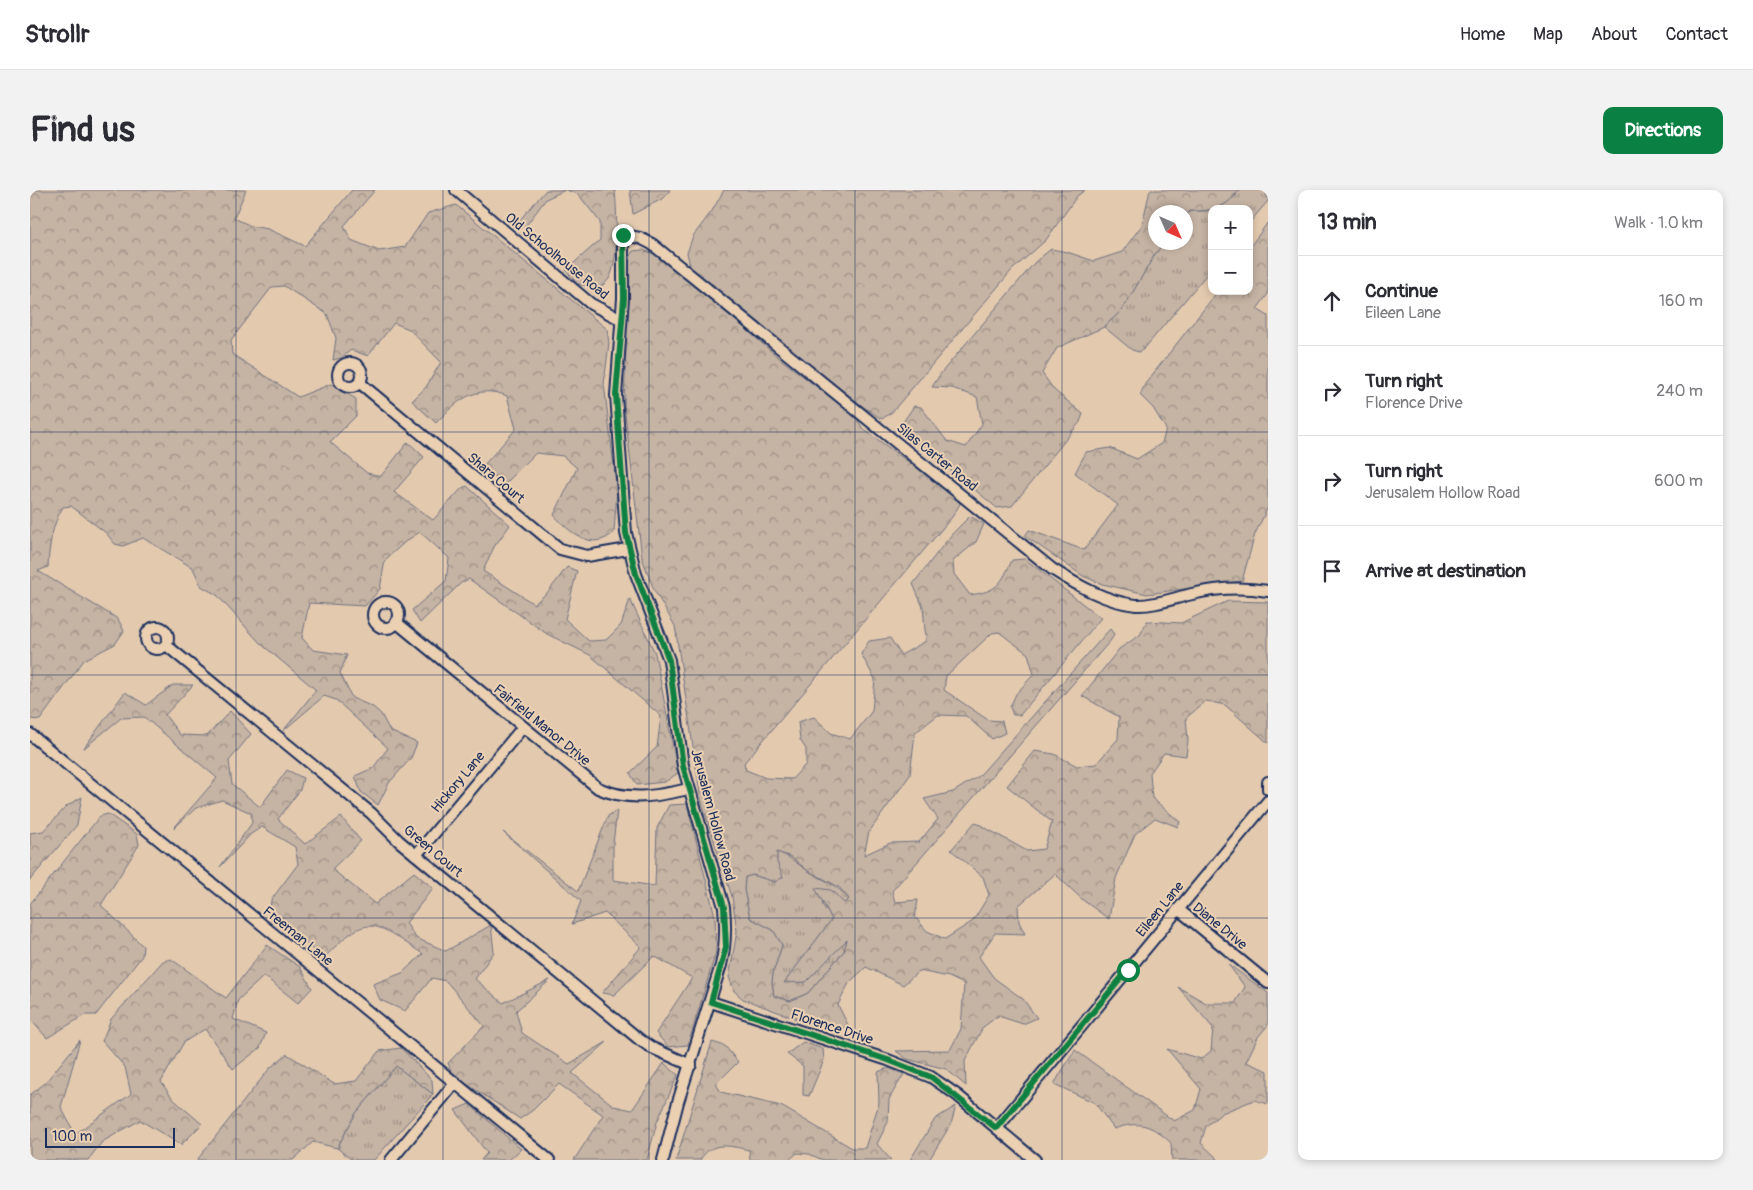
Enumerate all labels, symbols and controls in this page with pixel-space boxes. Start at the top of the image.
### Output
text: Strollr [25,20,90,49]
text: Home [1460,23,1505,46]
text: Map [1533,23,1563,46]
text: About [1591,23,1637,46]
text: Contact [1665,23,1728,46]
button: Directions [1603,107,1723,154]
text: Find us [30,108,135,152]
north arrow [1148,205,1193,250]
map controls [1208,205,1253,295]
button: + [1208,205,1253,250]
street label: Old Schoolhouse Road [502,209,612,303]
text: 13 min [1318,209,1377,236]
text: Walk · 1.0 km [1614,213,1703,233]
route end [612,224,635,247]
button: − [1208,250,1253,295]
text: Continue [1365,279,1438,303]
icon: ahead [1318,287,1346,315]
text: 160 m [1659,291,1703,311]
text: Eileen Lane [1365,303,1441,323]
text: Turn right [1365,369,1443,393]
icon: right [1318,377,1346,405]
text: 240 m [1656,381,1703,401]
text: Florence Drive [1365,393,1463,413]
street label: Silas Carter Road [893,419,981,495]
street label: Shara Court [464,449,528,507]
text: Turn right [1365,459,1443,483]
icon: right [1318,467,1346,495]
text: 600 m [1654,471,1703,491]
text: Jerusalem Hollow Road [1365,483,1520,503]
icon: arrive [1318,557,1346,585]
text: Arrive at destination [1365,559,1526,583]
street label: Fairfield Manor Drive [490,681,594,769]
street label: Jerusalem Hollow Road [687,747,739,883]
street label: Hickory Lane [427,748,489,816]
street label: Green Court [400,821,466,881]
street label: Eileen Lane [1132,878,1188,940]
street label: Diane Drive [1189,899,1251,953]
street label: Freeman Lane [260,903,336,969]
route start [1117,959,1140,982]
street label: Florence Drive [789,1006,875,1048]
scale bar [45,1125,175,1148]
text: 100 m [52,1128,92,1145]

